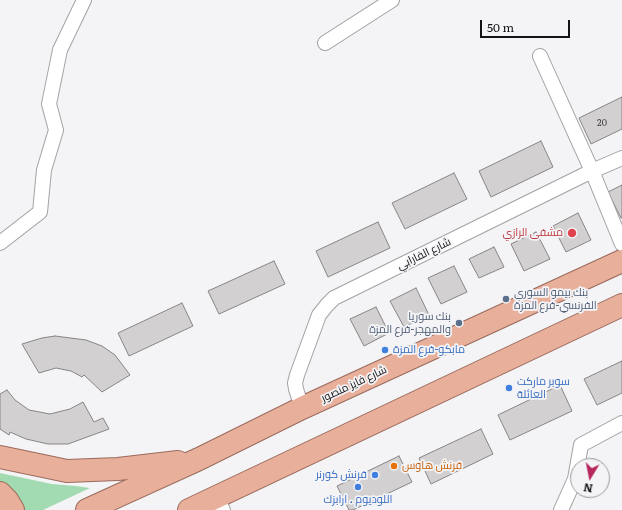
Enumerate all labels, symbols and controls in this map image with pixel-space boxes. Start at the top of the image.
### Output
scale bar [482,12,572,38]
text: 50 m [487,18,514,36]
house number: 20 [597,118,607,128]
place label: مشفى الرازي [503,226,563,240]
marker: مشفى الرازي [566,227,578,239]
street label: شارع الفارابي [395,235,453,273]
place label: بنك بيمو السوري الفرنسي-فرع المزة [514,286,597,312]
marker: بنك بيمو السوري الفرنسي-فرع المزة [501,294,511,304]
place label: بنك سوريا والمهجر-فرع المزة [369,310,451,336]
marker: بنك سوريا والمهجر-فرع المزة [454,318,464,328]
place label: مابكو-فرع المزة [393,343,465,357]
marker: مابكو-فرع المزة [380,345,390,355]
street label: شارع فايز منصور [319,363,389,405]
place label: سوبر ماركت العائلة [517,375,570,401]
marker: سوبر ماركت العائلة [504,383,514,393]
north arrow [570,458,610,498]
place label: فرنش هاوس [402,459,462,473]
marker: فرنش هاوس [389,461,399,471]
place label: فرنش كورنر [316,468,367,482]
marker: فرنش كورنر [370,470,380,480]
text: N [582,480,594,498]
marker: اللوديوم . ارابزك [353,482,363,492]
place label: اللوديوم . ارابزك [324,493,392,507]

